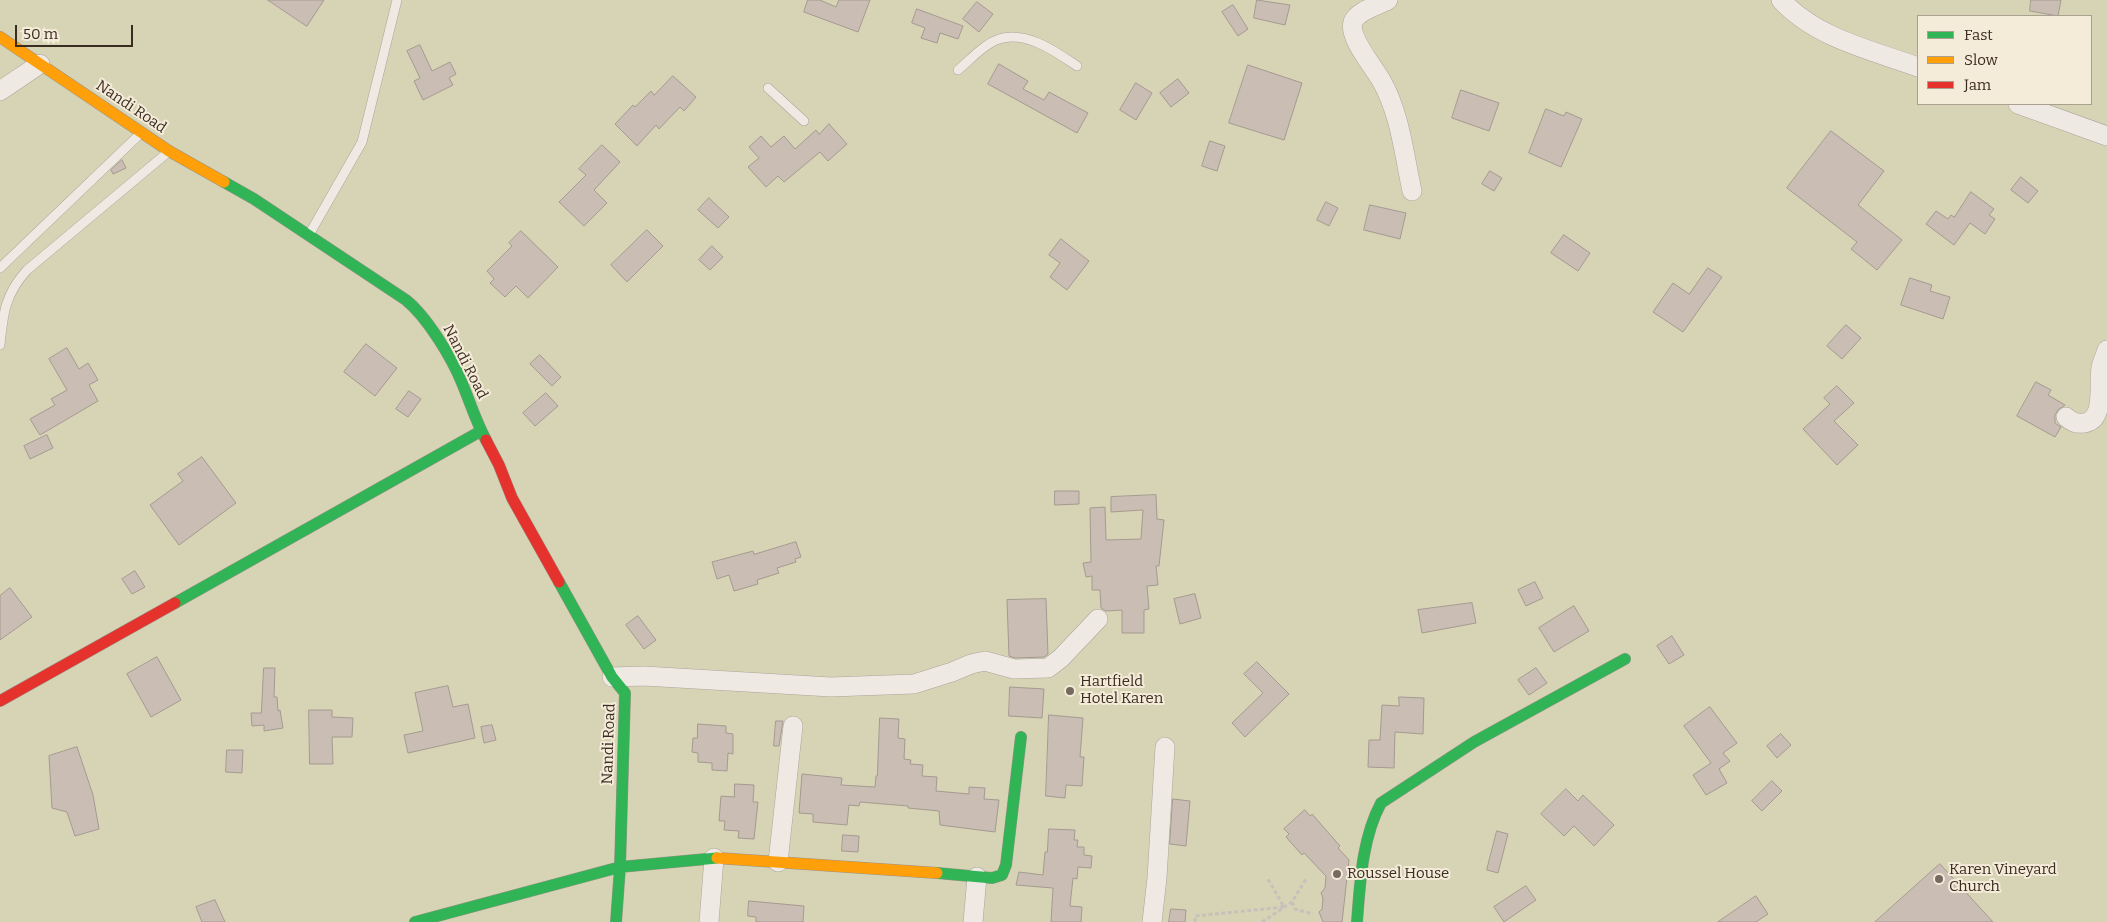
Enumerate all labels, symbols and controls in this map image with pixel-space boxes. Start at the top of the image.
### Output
scale bar [18,15,135,47]
legend [1917,15,2092,105]
text: 50 m [23,25,58,43]
text: Fast [1964,26,1993,44]
text: Slow [1964,51,1998,69]
text: Jam [1964,76,1991,94]
street label: Nandi Road [92,77,170,137]
street label: Nandi Road [439,322,491,402]
place label: Hartfield Hotel Karen [1080,673,1163,708]
marker: Hartfield Hotel Karen [1064,685,1076,697]
street label: Nandi Road [599,703,619,785]
place label: Karen Vineyard Church [1949,861,2057,896]
place label: Roussel House [1347,865,1449,883]
marker: Roussel House [1331,868,1343,880]
marker: Karen Vineyard Church [1933,873,1945,885]

